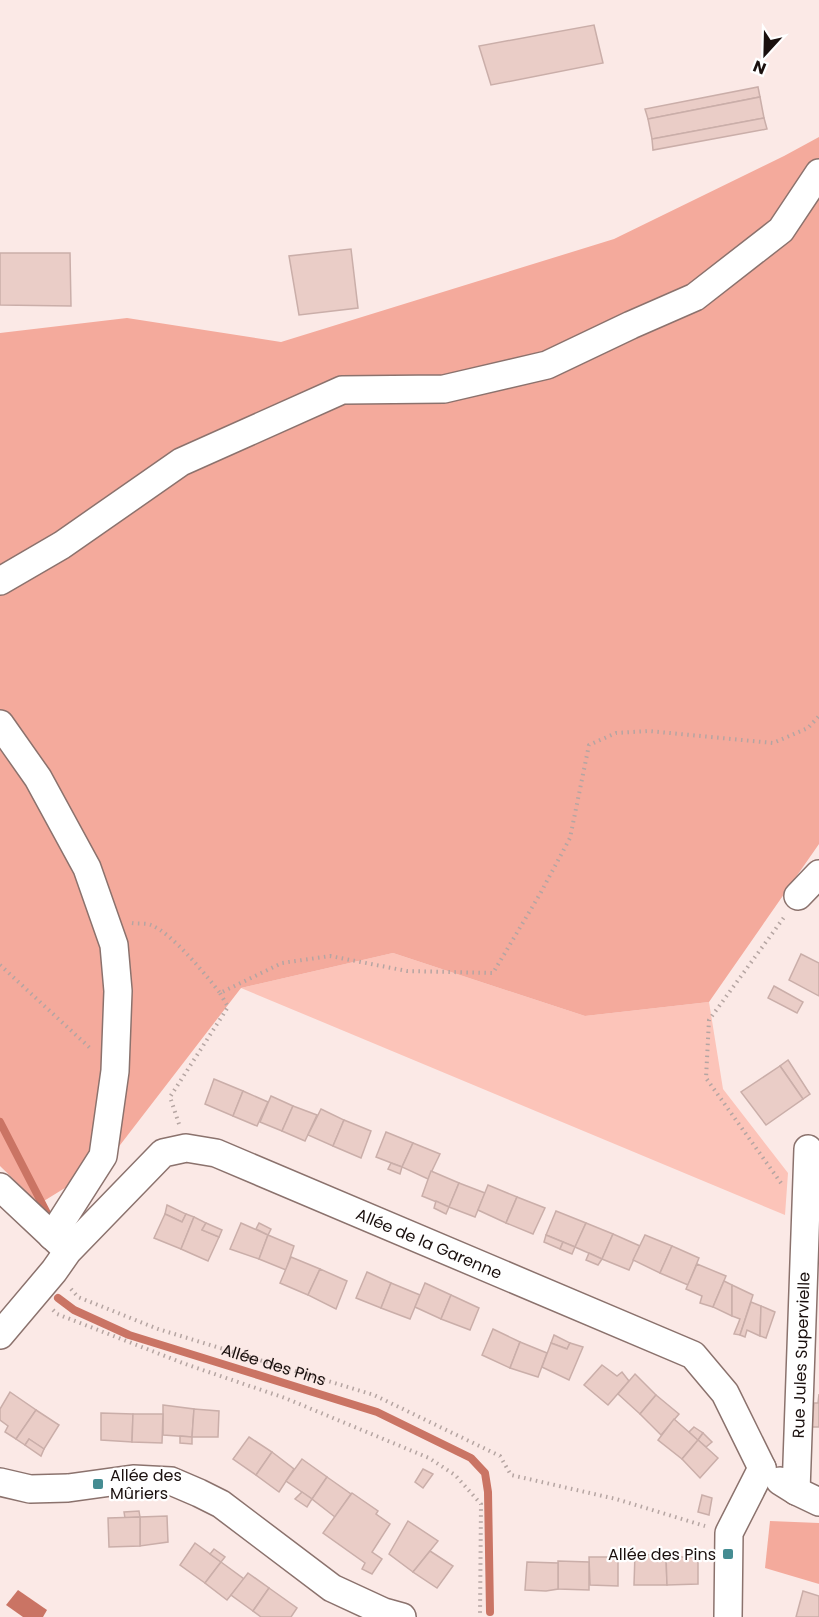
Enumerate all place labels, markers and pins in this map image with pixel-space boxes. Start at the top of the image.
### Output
place label: Allée des Mûriers [110,1464,182,1505]
marker: Allée des Mûriers [91,1477,105,1491]
place label: Allée des Pins [608,1543,716,1566]
marker: Allée des Pins [721,1547,735,1561]

